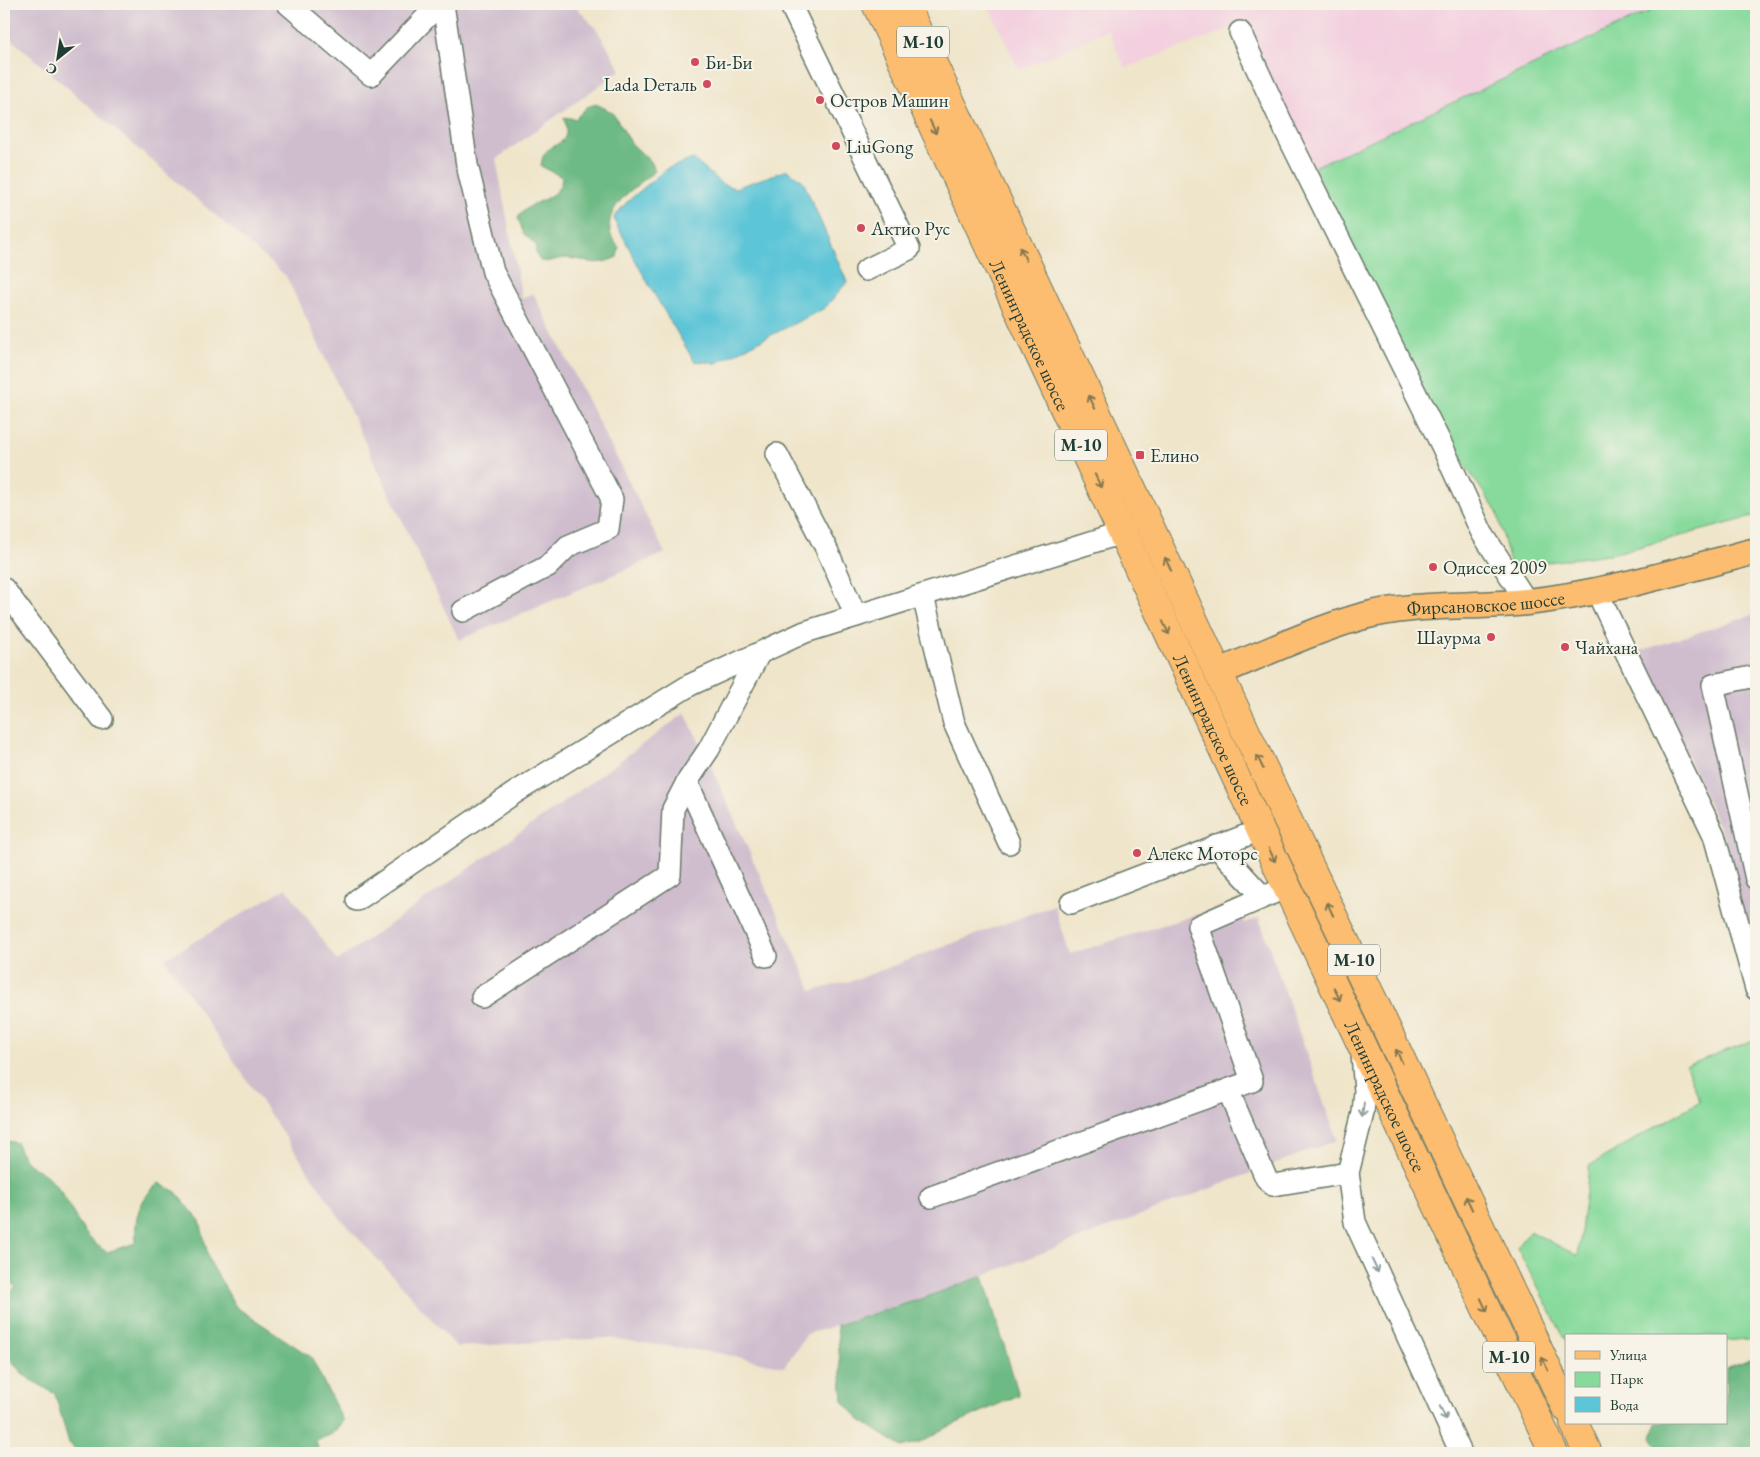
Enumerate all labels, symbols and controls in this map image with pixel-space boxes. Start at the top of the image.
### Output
road number: М-10 [897,27,949,58]
north arrow [32,32,82,82]
place label: Би-Би [705,50,753,75]
marker: Би-Би [689,56,701,68]
text: С [43,59,60,80]
place label: Lada Dеталь [603,72,697,97]
marker: Lada Dеталь [701,78,713,90]
place label: Остров Машин [830,88,949,113]
marker: Остров Машин [814,94,826,106]
one-way arrow [929,119,939,134]
place label: LiuGong [846,134,914,159]
marker: LiuGong [830,140,842,152]
place label: Актио Рус [870,216,951,241]
marker: Актио Рус [855,222,867,234]
one-way arrow [1017,247,1027,262]
street label: Ленинградское шоссе [983,255,1076,415]
one-way arrow [1086,394,1096,409]
road number: М-10 [1055,430,1107,460]
place label: Елино [1150,443,1199,468]
marker: Елино [1134,449,1146,461]
one-way arrow [1094,473,1103,488]
place label: Одиссея 2009 [1443,555,1547,580]
one-way arrow [1163,557,1173,572]
marker: Одиссея 2009 [1427,561,1439,573]
street label: Фирсановское шоссе [1406,585,1566,621]
one-way arrow [1162,620,1172,635]
place label: Шаурма [1417,625,1481,650]
marker: Шаурма [1485,631,1497,643]
place label: Чайхана [1575,635,1639,660]
marker: Чайхана [1559,641,1571,653]
street label: Ленинградское шоссе [1167,650,1259,809]
one-way arrow [1255,755,1264,770]
place label: Алекс Моторс [1146,841,1258,866]
marker: Алекс Моторс [1131,847,1143,859]
one-way arrow [1268,847,1277,862]
one-way arrow [1324,902,1334,917]
road number: М-10 [1328,944,1380,976]
one-way arrow [1333,986,1343,1001]
street label: Ленинградское шоссе [1339,1016,1432,1176]
one-way arrow [1394,1049,1403,1064]
one-way arrow [1358,1102,1368,1118]
one-way arrow [1464,1196,1473,1211]
one-way arrow [1370,1258,1380,1273]
one-way arrow [1480,1297,1489,1312]
legend [1565,1334,1728,1424]
road number: М-10 [1483,1341,1535,1372]
text: Улица [1609,1345,1647,1364]
one-way arrow [1540,1356,1550,1371]
text: Парк [1610,1369,1643,1388]
text: Вода [1610,1395,1639,1414]
one-way arrow [1439,1405,1448,1420]

